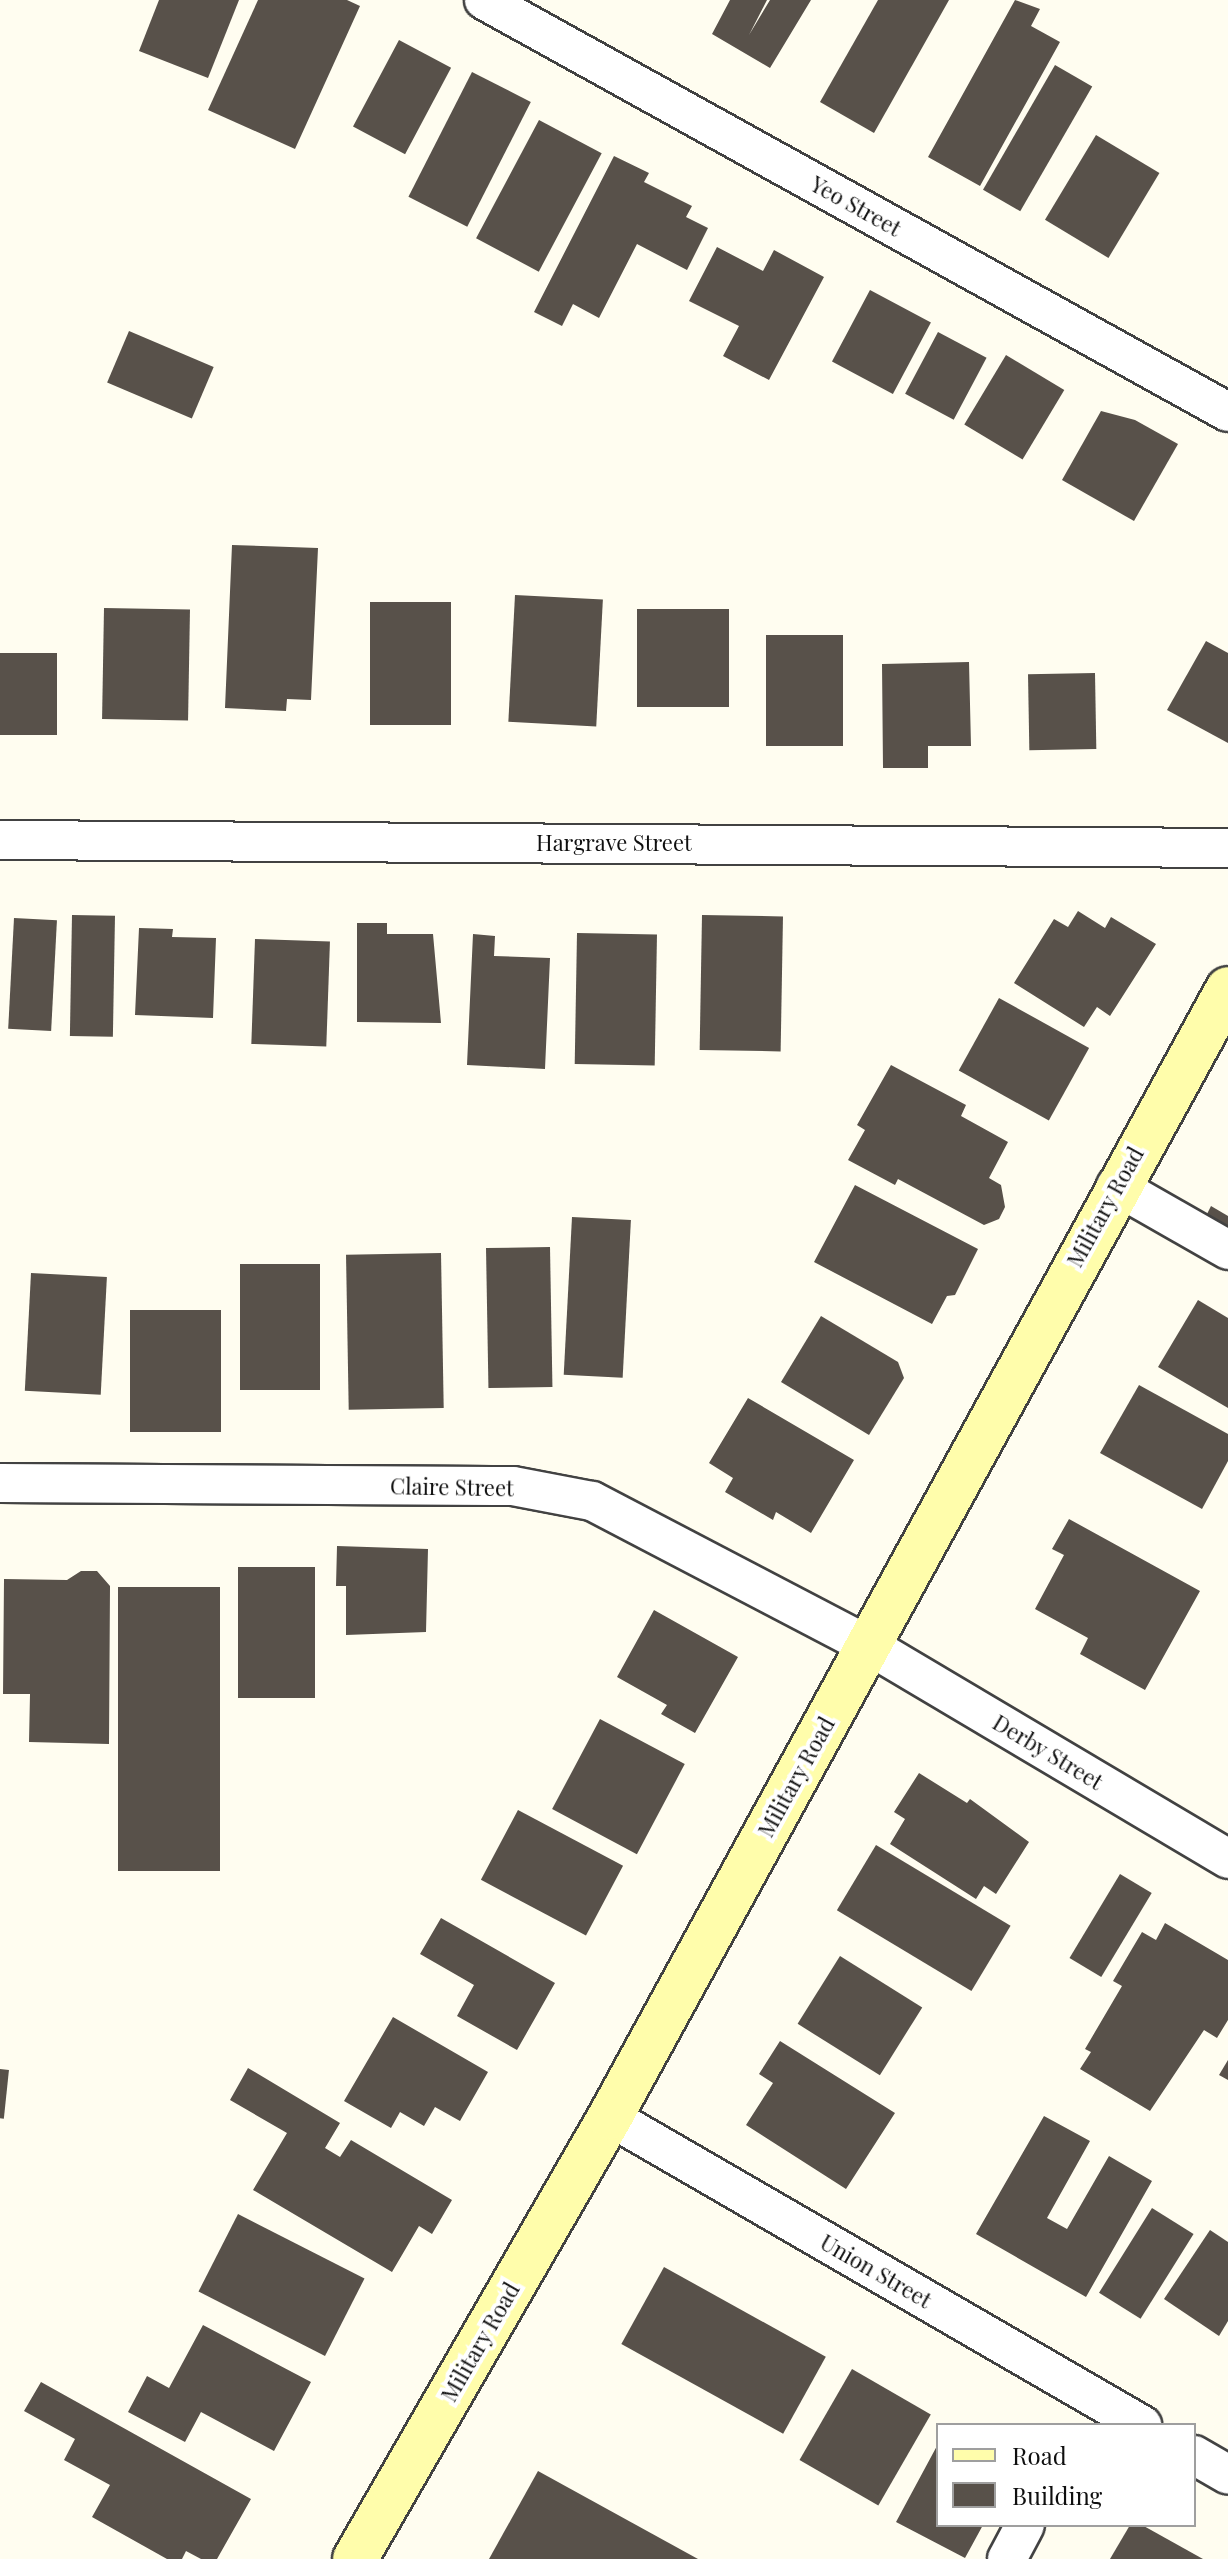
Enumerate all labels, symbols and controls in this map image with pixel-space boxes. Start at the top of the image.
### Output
street label: Yeo Street [806,170,906,242]
street label: Hargrave Street [536,830,692,856]
street label: Military Road [1061,1142,1149,1272]
street label: Claire Street [390,1473,514,1501]
street label: Derby Street [988,1709,1108,1795]
street label: Military Road [752,1712,840,1842]
street label: Union Street [816,2229,936,2313]
street label: Military Road [435,2278,525,2406]
legend [936,2423,1196,2527]
text: Road [1012,2439,1067,2471]
text: Building [1012,2479,1102,2511]

